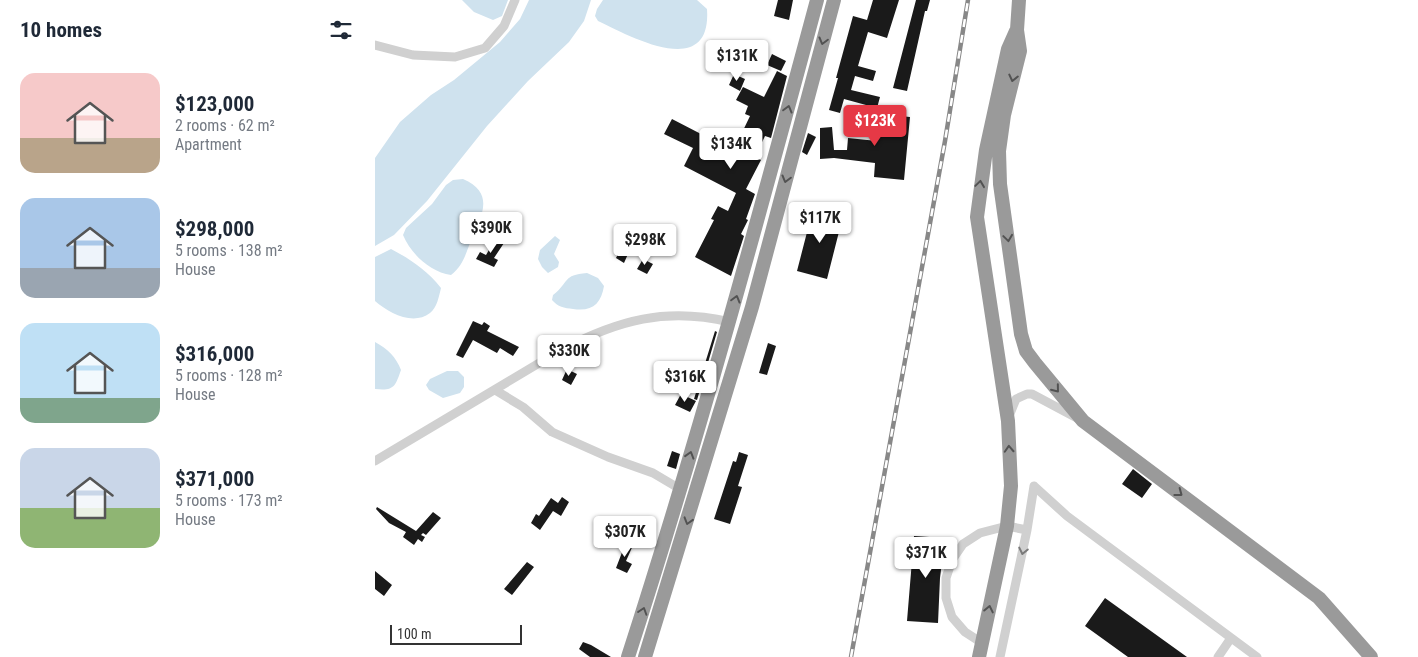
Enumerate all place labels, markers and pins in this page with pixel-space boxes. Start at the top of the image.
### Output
pin: $131K [702,39,772,82]
pin: $123K [840,104,910,147]
pin: $134K [696,128,766,170]
pin: $117K [785,202,855,244]
pin: $390K [456,212,526,254]
pin: $298K [610,224,680,266]
pin: $330K [534,334,604,377]
pin: $316K [650,360,720,403]
pin: $307K [590,516,660,558]
pin: $371K [891,536,961,579]

